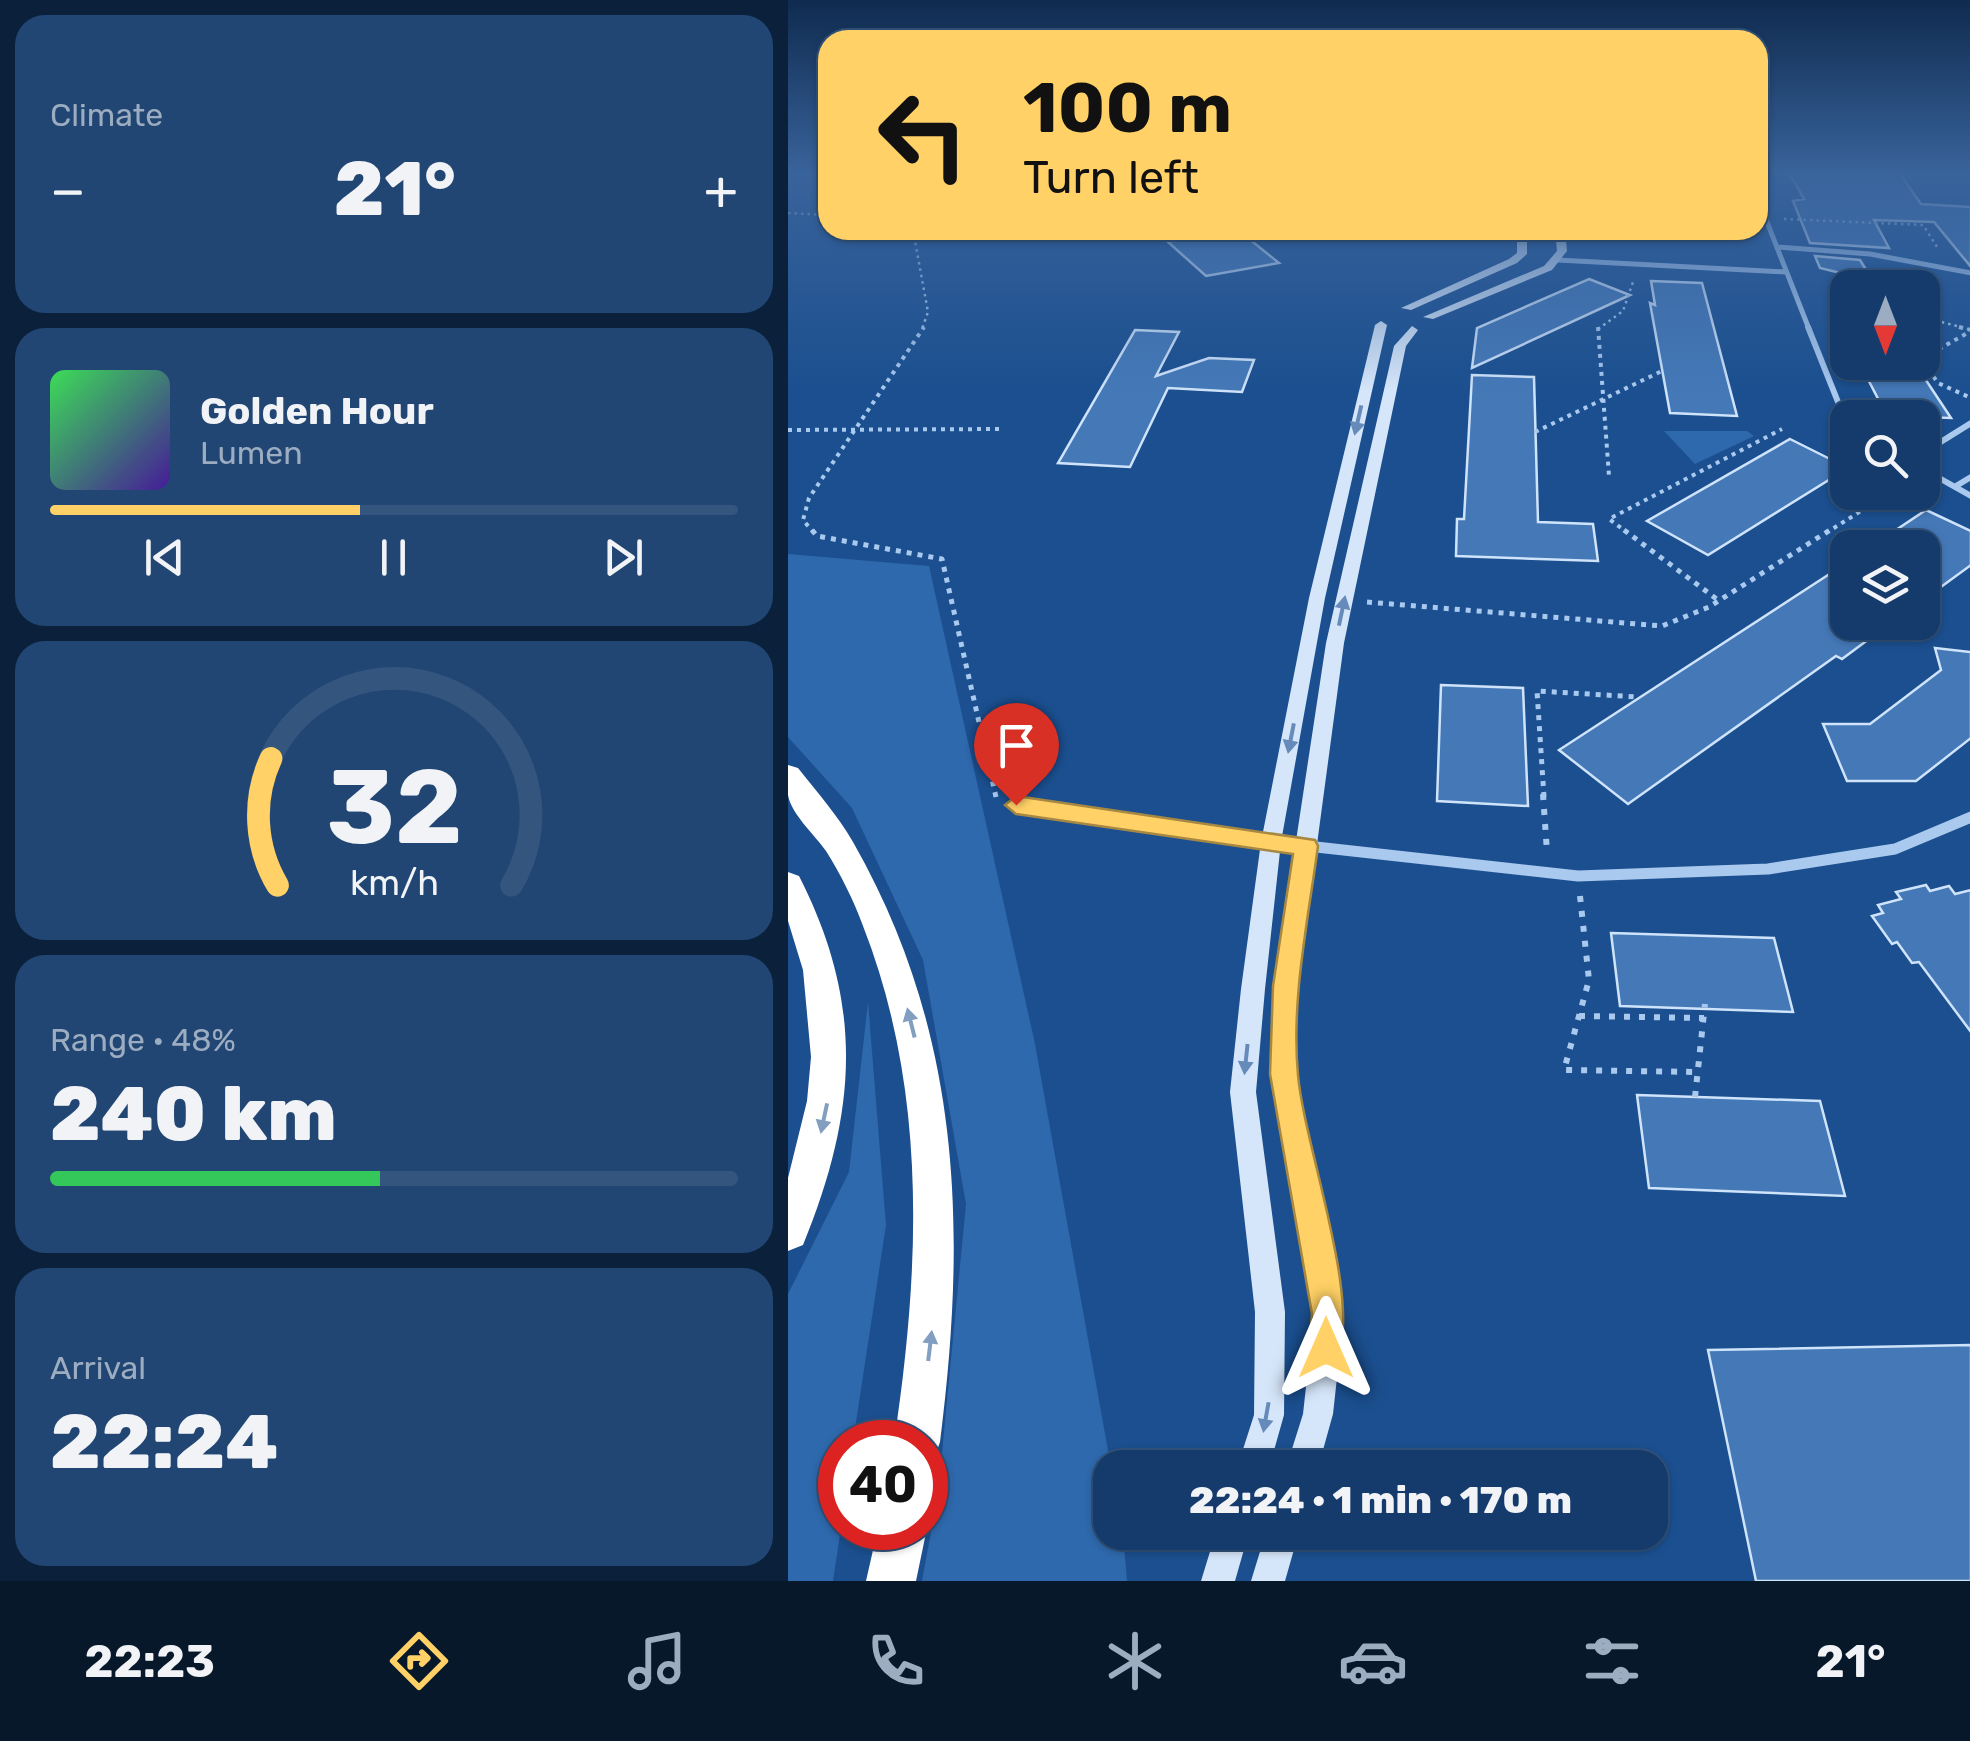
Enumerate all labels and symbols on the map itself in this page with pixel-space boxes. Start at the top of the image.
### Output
north arrow [1830,270,1940,380]
one-way arrow [1350,405,1365,436]
one-way arrow [1335,595,1350,626]
pin [974,703,1059,806]
one-way arrow [1283,723,1298,754]
one-way arrow [903,1007,919,1038]
one-way arrow [1238,1044,1254,1076]
one-way arrow [816,1103,831,1134]
position arrow [1274,1296,1378,1400]
one-way arrow [922,1330,938,1361]
one-way arrow [1258,1402,1273,1433]
speed limit sign: 40 [818,1420,948,1550]

